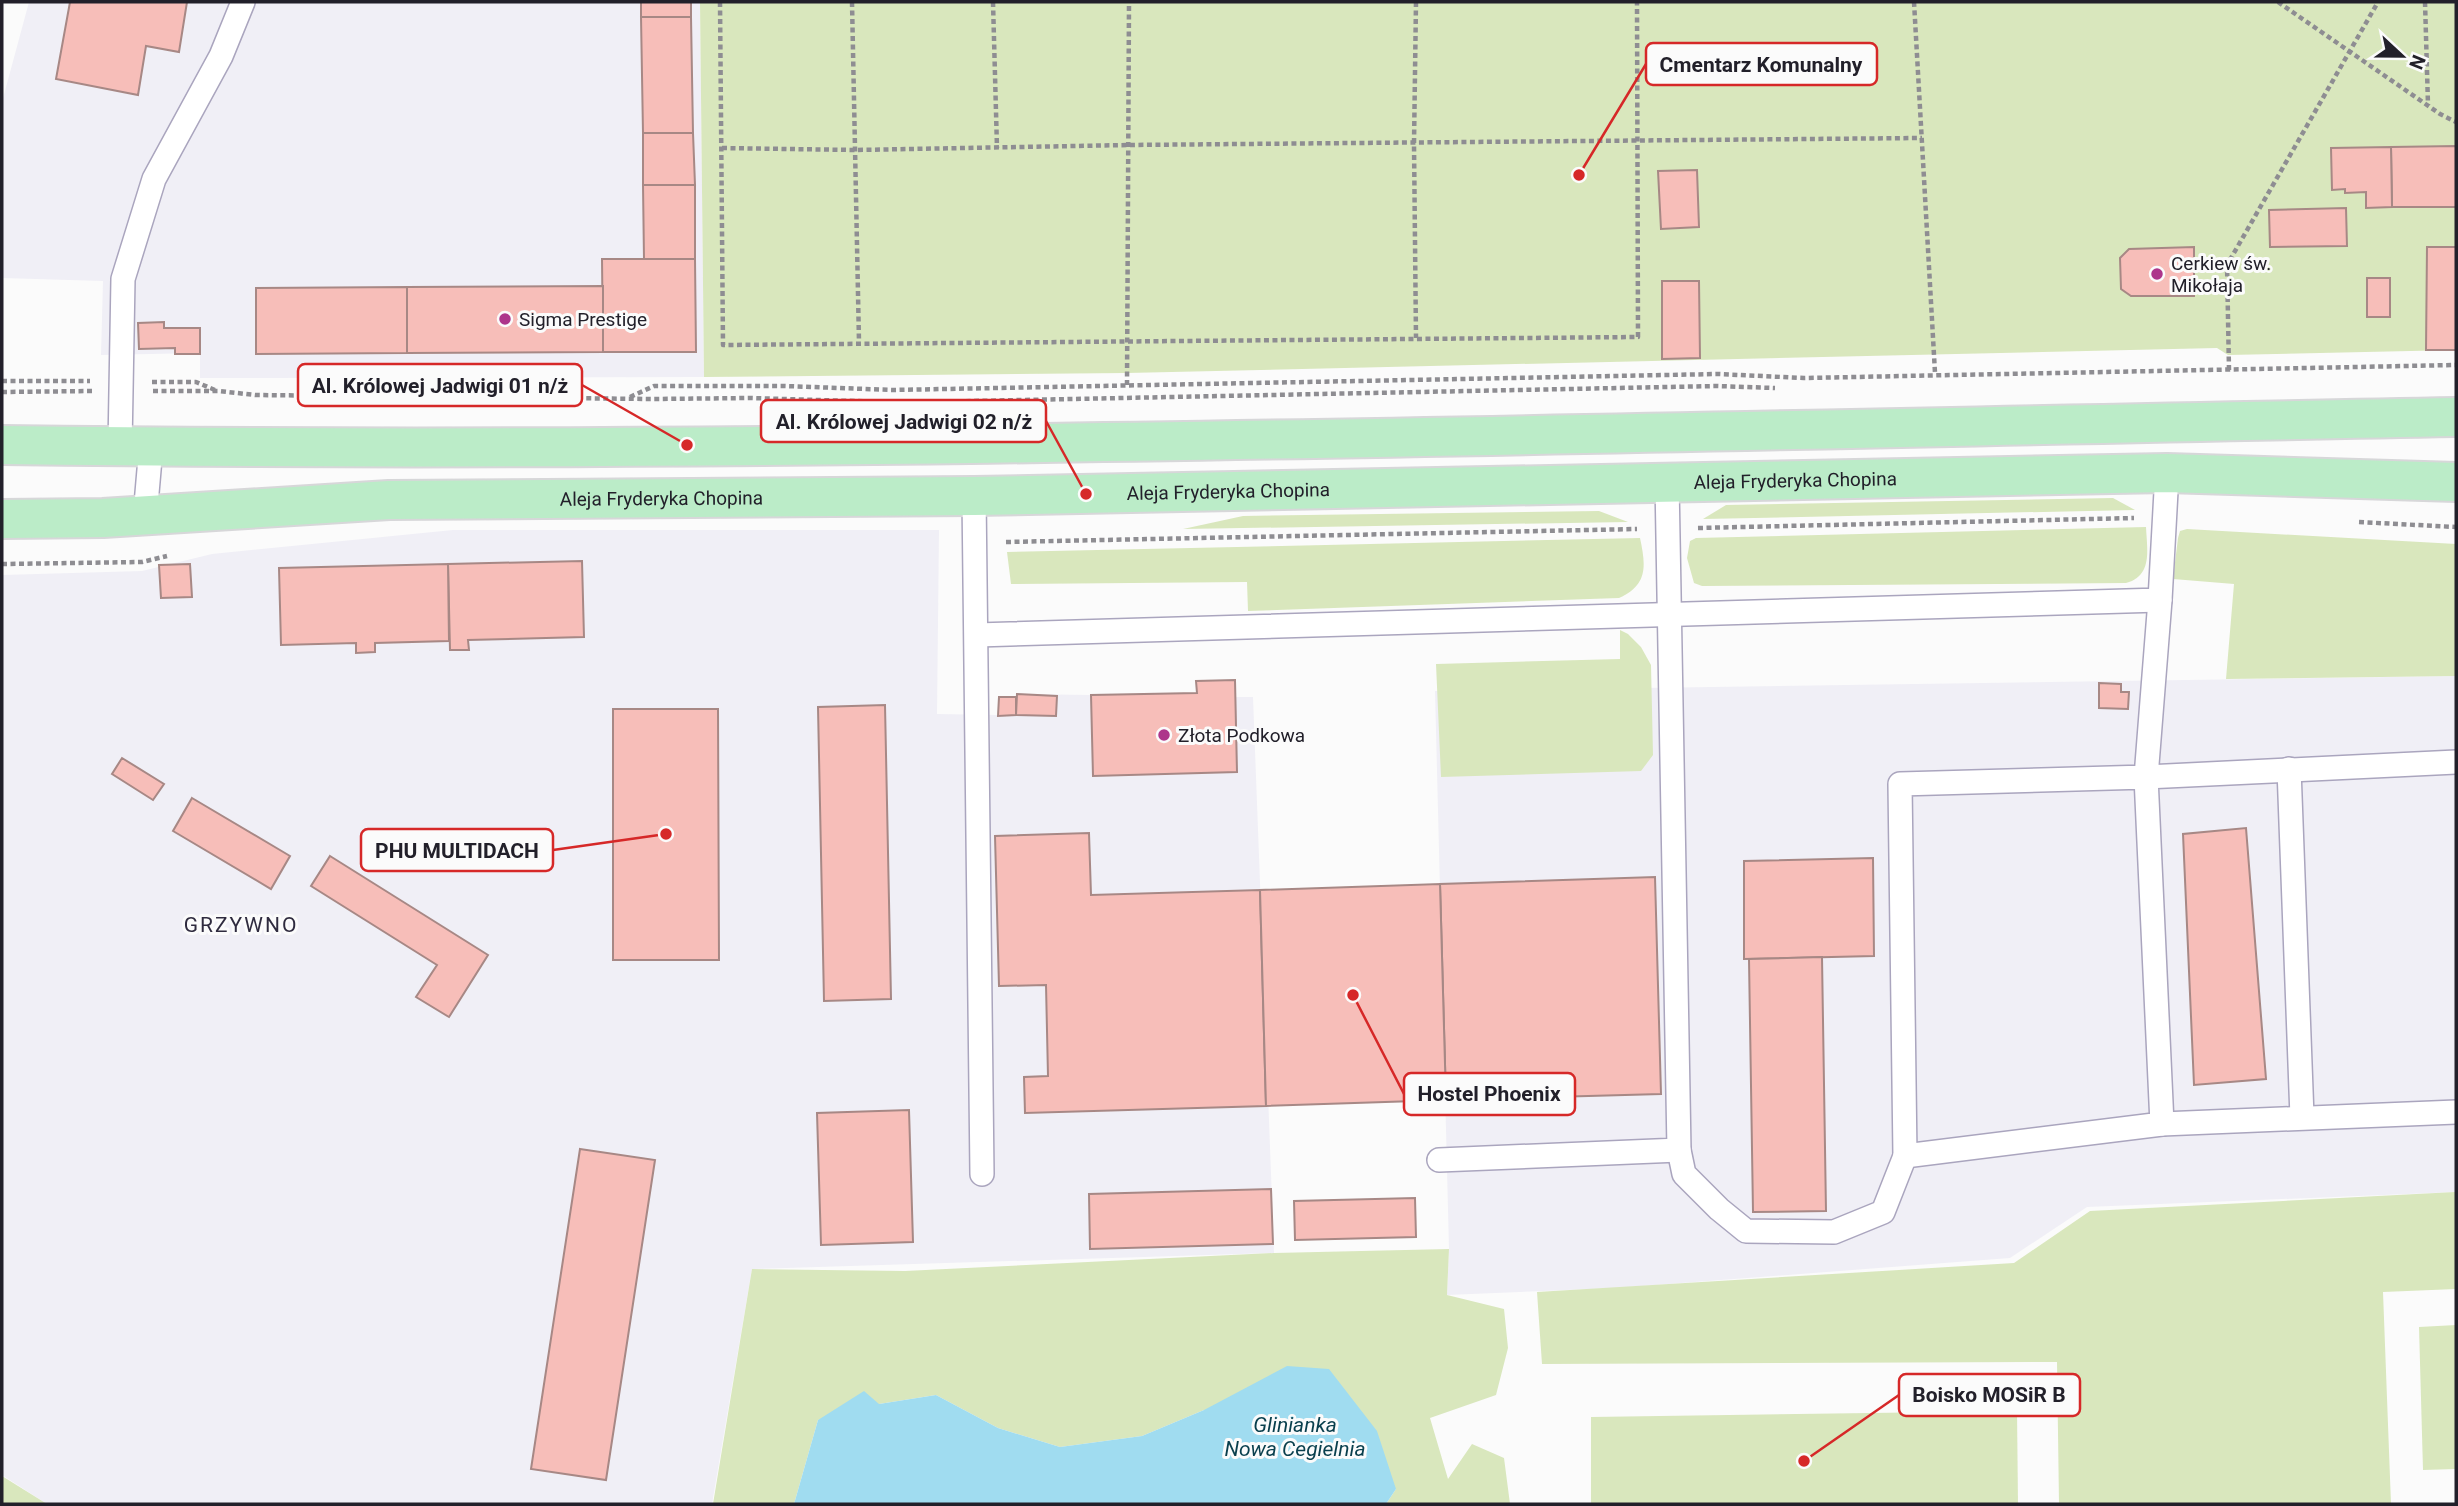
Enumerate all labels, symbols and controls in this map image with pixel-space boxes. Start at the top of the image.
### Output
north arrow [2367,21,2437,91]
callout: Cmentarz Komunalny [1646,43,1877,85]
text: N [2404,52,2430,73]
text: Cmentarz Komunalny [1660,53,1863,77]
place label: Cerkiew św. Mikołaja [2171,252,2271,297]
marker: Cerkiew św. Mikołaja [2149,266,2165,282]
place label: Sigma Prestige [519,308,647,331]
marker: Sigma Prestige [497,311,513,327]
callout: Al. Królowej Jadwigi 01 n/ż [298,364,582,406]
text: Al. Królowej Jadwigi 01 n/ż [312,374,568,398]
callout: Al. Królowej Jadwigi 02 n/ż [761,400,1046,442]
text: Al. Królowej Jadwigi 02 n/ż [776,410,1032,434]
street label: Aleja Fryderyka Chopina [1693,467,1897,494]
street label: Aleja Fryderyka Chopina [1126,478,1330,505]
street label: Aleja Fryderyka Chopina [560,486,763,511]
place label: Złota Podkowa [1178,724,1305,747]
marker: Złota Podkowa [1156,727,1172,743]
callout: PHU MULTIDACH [361,829,553,871]
text: PHU MULTIDACH [375,839,539,863]
district label: GRZYWNO [184,913,298,937]
callout: Hostel Phoenix [1404,1073,1575,1115]
text: Hostel Phoenix [1417,1082,1561,1106]
callout: Boisko MOSiR B [1899,1374,2080,1416]
text: Boisko MOSiR B [1912,1383,2066,1407]
water label: Glinianka Nowa Cegielnia [1224,1413,1366,1461]

